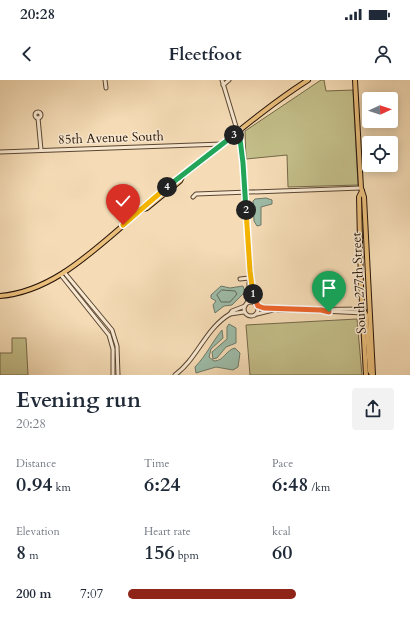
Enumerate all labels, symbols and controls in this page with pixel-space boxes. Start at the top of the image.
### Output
text: 20:28 [20,4,55,24]
text: Fleetfoot [168,42,242,67]
icon: back [16,43,38,65]
icon: person [372,43,394,65]
north arrow [362,92,398,128]
map controls [362,92,398,172]
pin: 3 [224,125,244,145]
street label: 85th Avenue South [58,127,164,149]
text: 3 [231,127,237,142]
button: locate [362,136,398,172]
pin: 4 [157,177,177,197]
text: 4 [164,179,170,194]
pin [106,184,140,225]
icon: check [112,190,134,212]
pin: 2 [236,200,256,220]
text: 2 [243,202,249,217]
street label: South 277th Street [347,232,371,334]
pin [312,271,346,312]
icon: arrive [318,277,340,299]
pin: 1 [243,284,263,304]
text: 1 [250,286,256,301]
text: Evening run [16,385,141,415]
button: share [352,388,394,430]
text: 20:28 [16,415,46,433]
text: Distance [16,456,56,471]
text: Time [144,456,169,471]
text: Pace [272,456,293,471]
text: 0.94 [16,471,53,498]
text: 6:24 [144,471,181,498]
text: 6:48 [272,471,309,498]
text: km [53,480,71,495]
text: /km [309,480,330,495]
text: Elevation [16,524,60,539]
text: Heart rate [144,524,191,539]
text: kcal [272,524,290,539]
text: 8 [16,539,26,566]
text: 156 [144,539,175,566]
text: 60 [272,539,293,566]
text: m [26,548,39,563]
text: bpm [175,548,199,563]
text: 200 m [16,585,51,603]
text: 7:07 [80,585,103,603]

